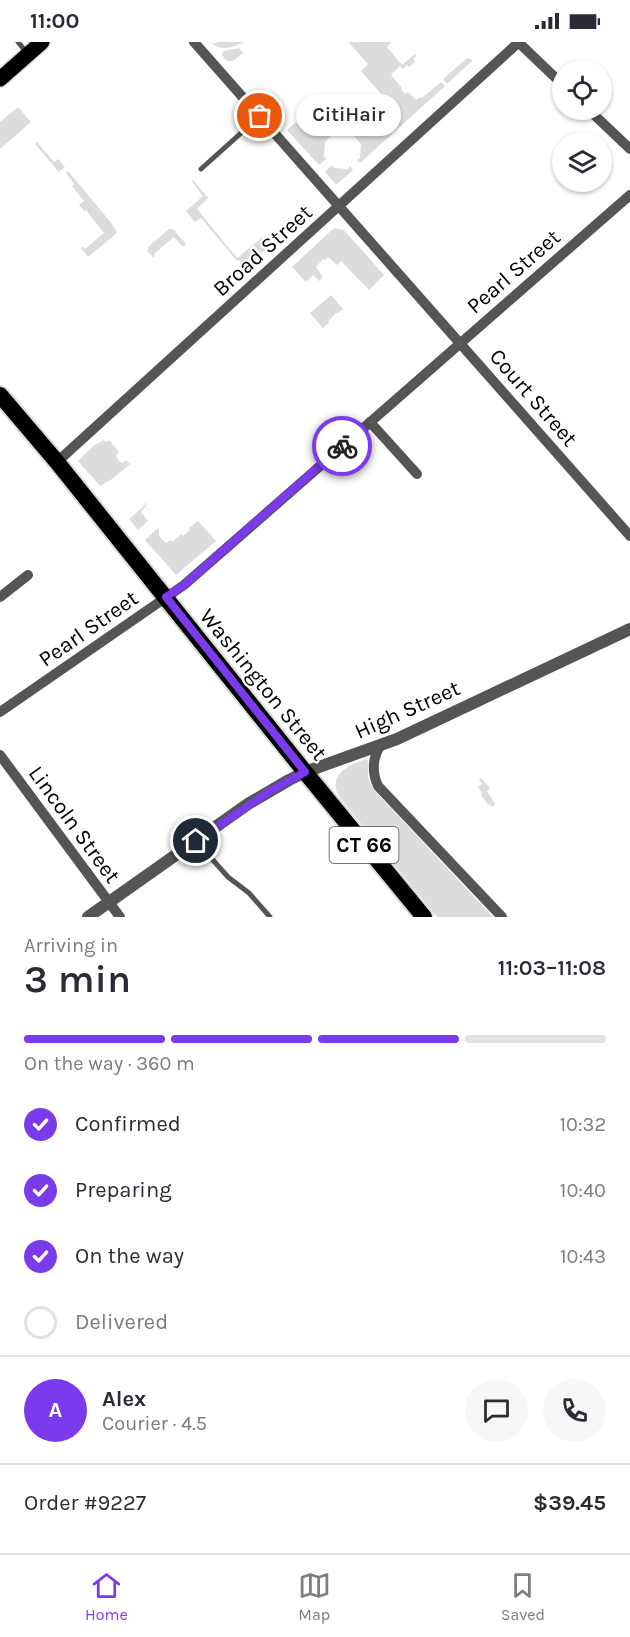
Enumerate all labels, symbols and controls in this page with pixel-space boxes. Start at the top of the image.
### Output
text: 11:00 [30,8,79,34]
map controls [552,60,612,192]
button: locate [552,60,612,120]
pin [234,90,285,141]
callout: CitiHair [296,95,401,137]
icon: bag [243,99,276,132]
text: CitiHair [312,103,385,126]
button: layers [552,132,612,192]
street label: Broad Street [208,199,318,302]
street label: Pearl Street [462,224,566,319]
street label: Court Street [484,344,583,452]
courier [312,416,372,476]
icon: bike [326,430,359,463]
street label: Pearl Street [34,585,143,673]
street label: Washington Street [194,604,332,766]
street label: High Street [351,675,464,745]
street label: Lincoln Street [23,761,125,888]
pin [170,815,221,866]
icon: home [179,824,212,857]
road number: CT 66 [330,827,398,863]
text: Arriving in [24,934,118,957]
text: 11:03–11:08 [498,955,606,981]
text: 3 min [24,956,131,1002]
text: On the way · 360 m [24,1052,195,1075]
icon: check [24,1108,57,1141]
text: Confirmed [75,1111,181,1137]
text: 10:32 [560,1113,606,1136]
icon: check [24,1174,57,1207]
text: Preparing [75,1177,172,1203]
text: 10:40 [560,1179,606,1202]
icon: check [24,1240,57,1273]
text: On the way [75,1243,184,1269]
text: 10:43 [560,1245,606,1268]
text: Delivered [75,1309,168,1335]
button: chat [465,1379,528,1442]
button: phone [543,1379,606,1442]
text: Alex [102,1386,146,1412]
text: A [49,1397,62,1423]
text: Courier · 4.5 [102,1412,207,1435]
text: Order #9227 [24,1490,146,1516]
text: $39.45 [533,1490,606,1516]
tab: Home [85,1569,128,1624]
tab: Map [298,1569,331,1624]
tab: Saved [501,1569,545,1624]

